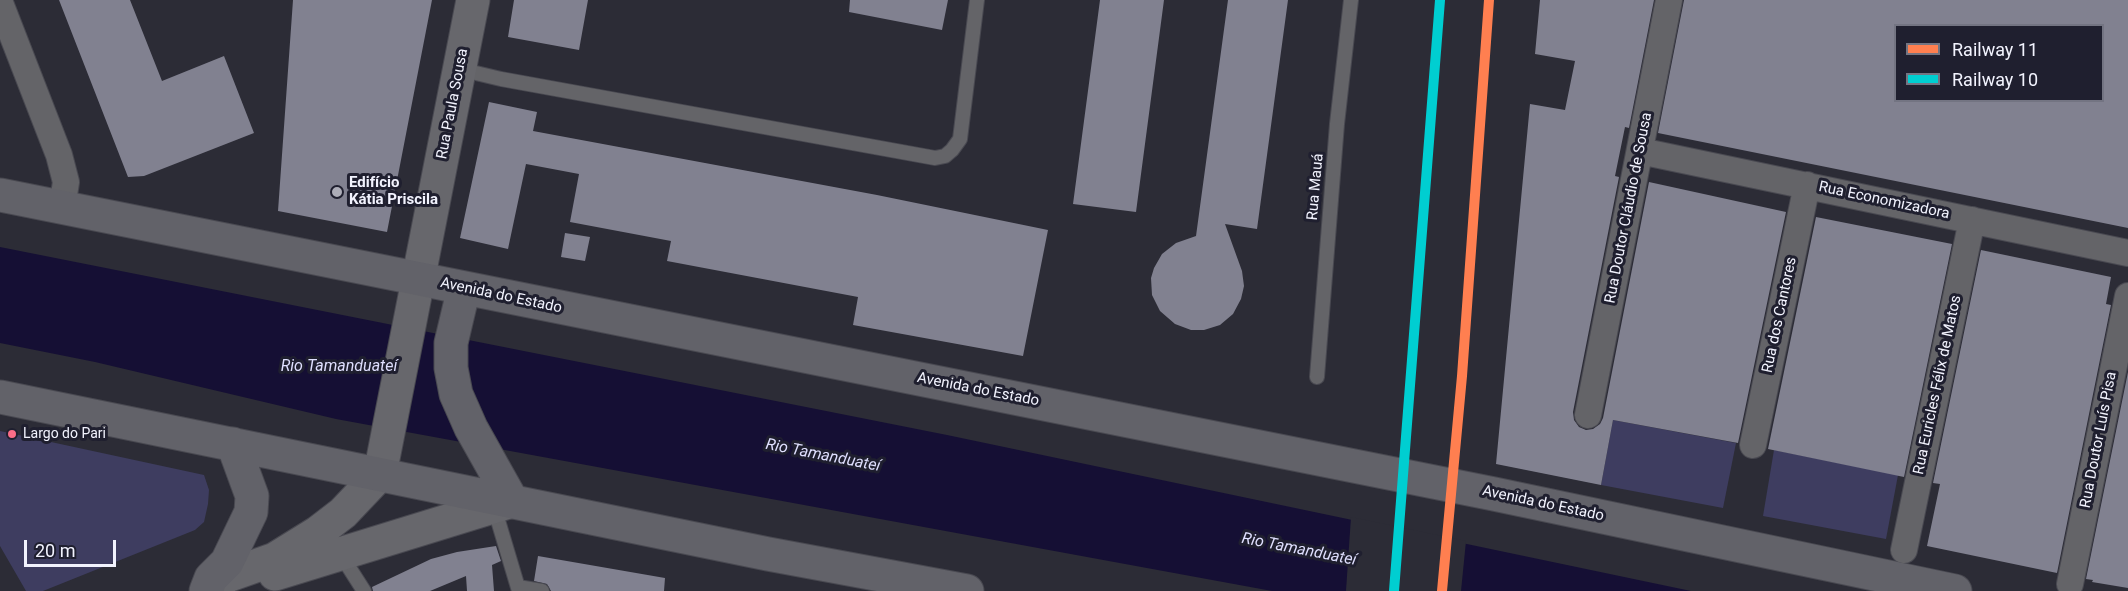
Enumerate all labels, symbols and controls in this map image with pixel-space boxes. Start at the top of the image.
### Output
legend [1894,24,2104,102]
text: Railway 11 [1952,39,2038,60]
street label: Rua Paula Sousa [433,47,473,161]
text: Railway 10 [1952,69,2038,90]
street label: Rua Doutor Cláudio de Sousa [1602,111,1656,305]
street label: Rua Mauá [1304,153,1328,221]
place label: Edifício Kátia Priscila [349,174,438,209]
street label: Rua Economizadora [1817,178,1951,224]
marker: Edifício Kátia Priscila [330,185,344,199]
street label: Rua dos Cantores [1759,255,1801,375]
street label: Avenida do Estado [439,274,563,318]
street label: Rua Euricles Félix de Matos [1910,294,1966,476]
water label: Rio Tamanduateí [281,357,397,377]
street label: Avenida do Estado [915,369,1041,411]
street label: Rua Doutor Luís Pisa [2077,370,2121,510]
place label: Largo do Pari [23,426,106,442]
marker: Largo do Pari [6,428,18,440]
water label: Rio Tamanduateí [764,435,882,477]
street label: Avenida do Estado [1481,482,1605,526]
scale bar [27,528,118,566]
water label: Rio Tamanduateí [1240,529,1358,571]
text: 20 m [35,540,75,561]

